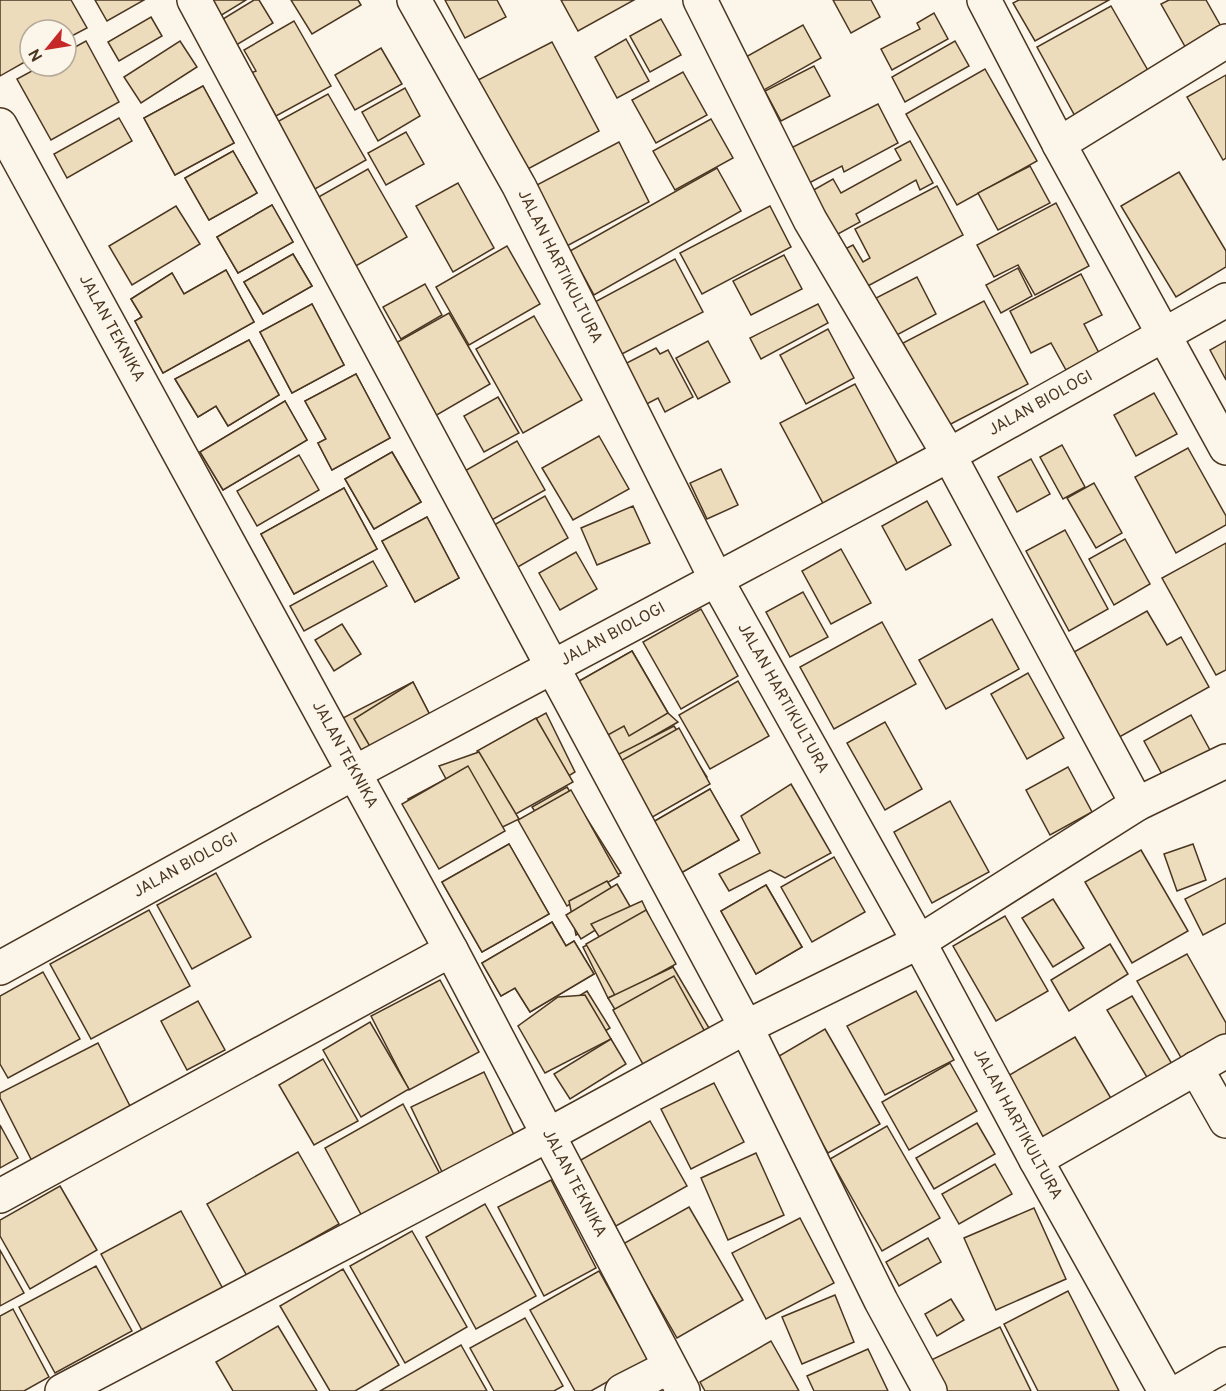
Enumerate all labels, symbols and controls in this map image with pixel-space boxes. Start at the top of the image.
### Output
north arrow [18,18,78,78]
text: N [25,45,48,64]
street label: JALAN HARTIKULTURA [513,187,606,347]
street label: JALAN TEKNIKA [74,271,149,386]
street label: JALAN BIOLOGI [985,367,1096,441]
street label: JALAN BIOLOGI [557,598,669,671]
street label: JALAN HARTIKULTURA [733,620,833,777]
street label: JALAN TEKNIKA [307,698,382,812]
street label: JALAN BIOLOGI [130,829,241,902]
street label: JALAN HARTIKULTURA [968,1045,1066,1204]
street label: JALAN TEKNIKA [537,1126,610,1241]

